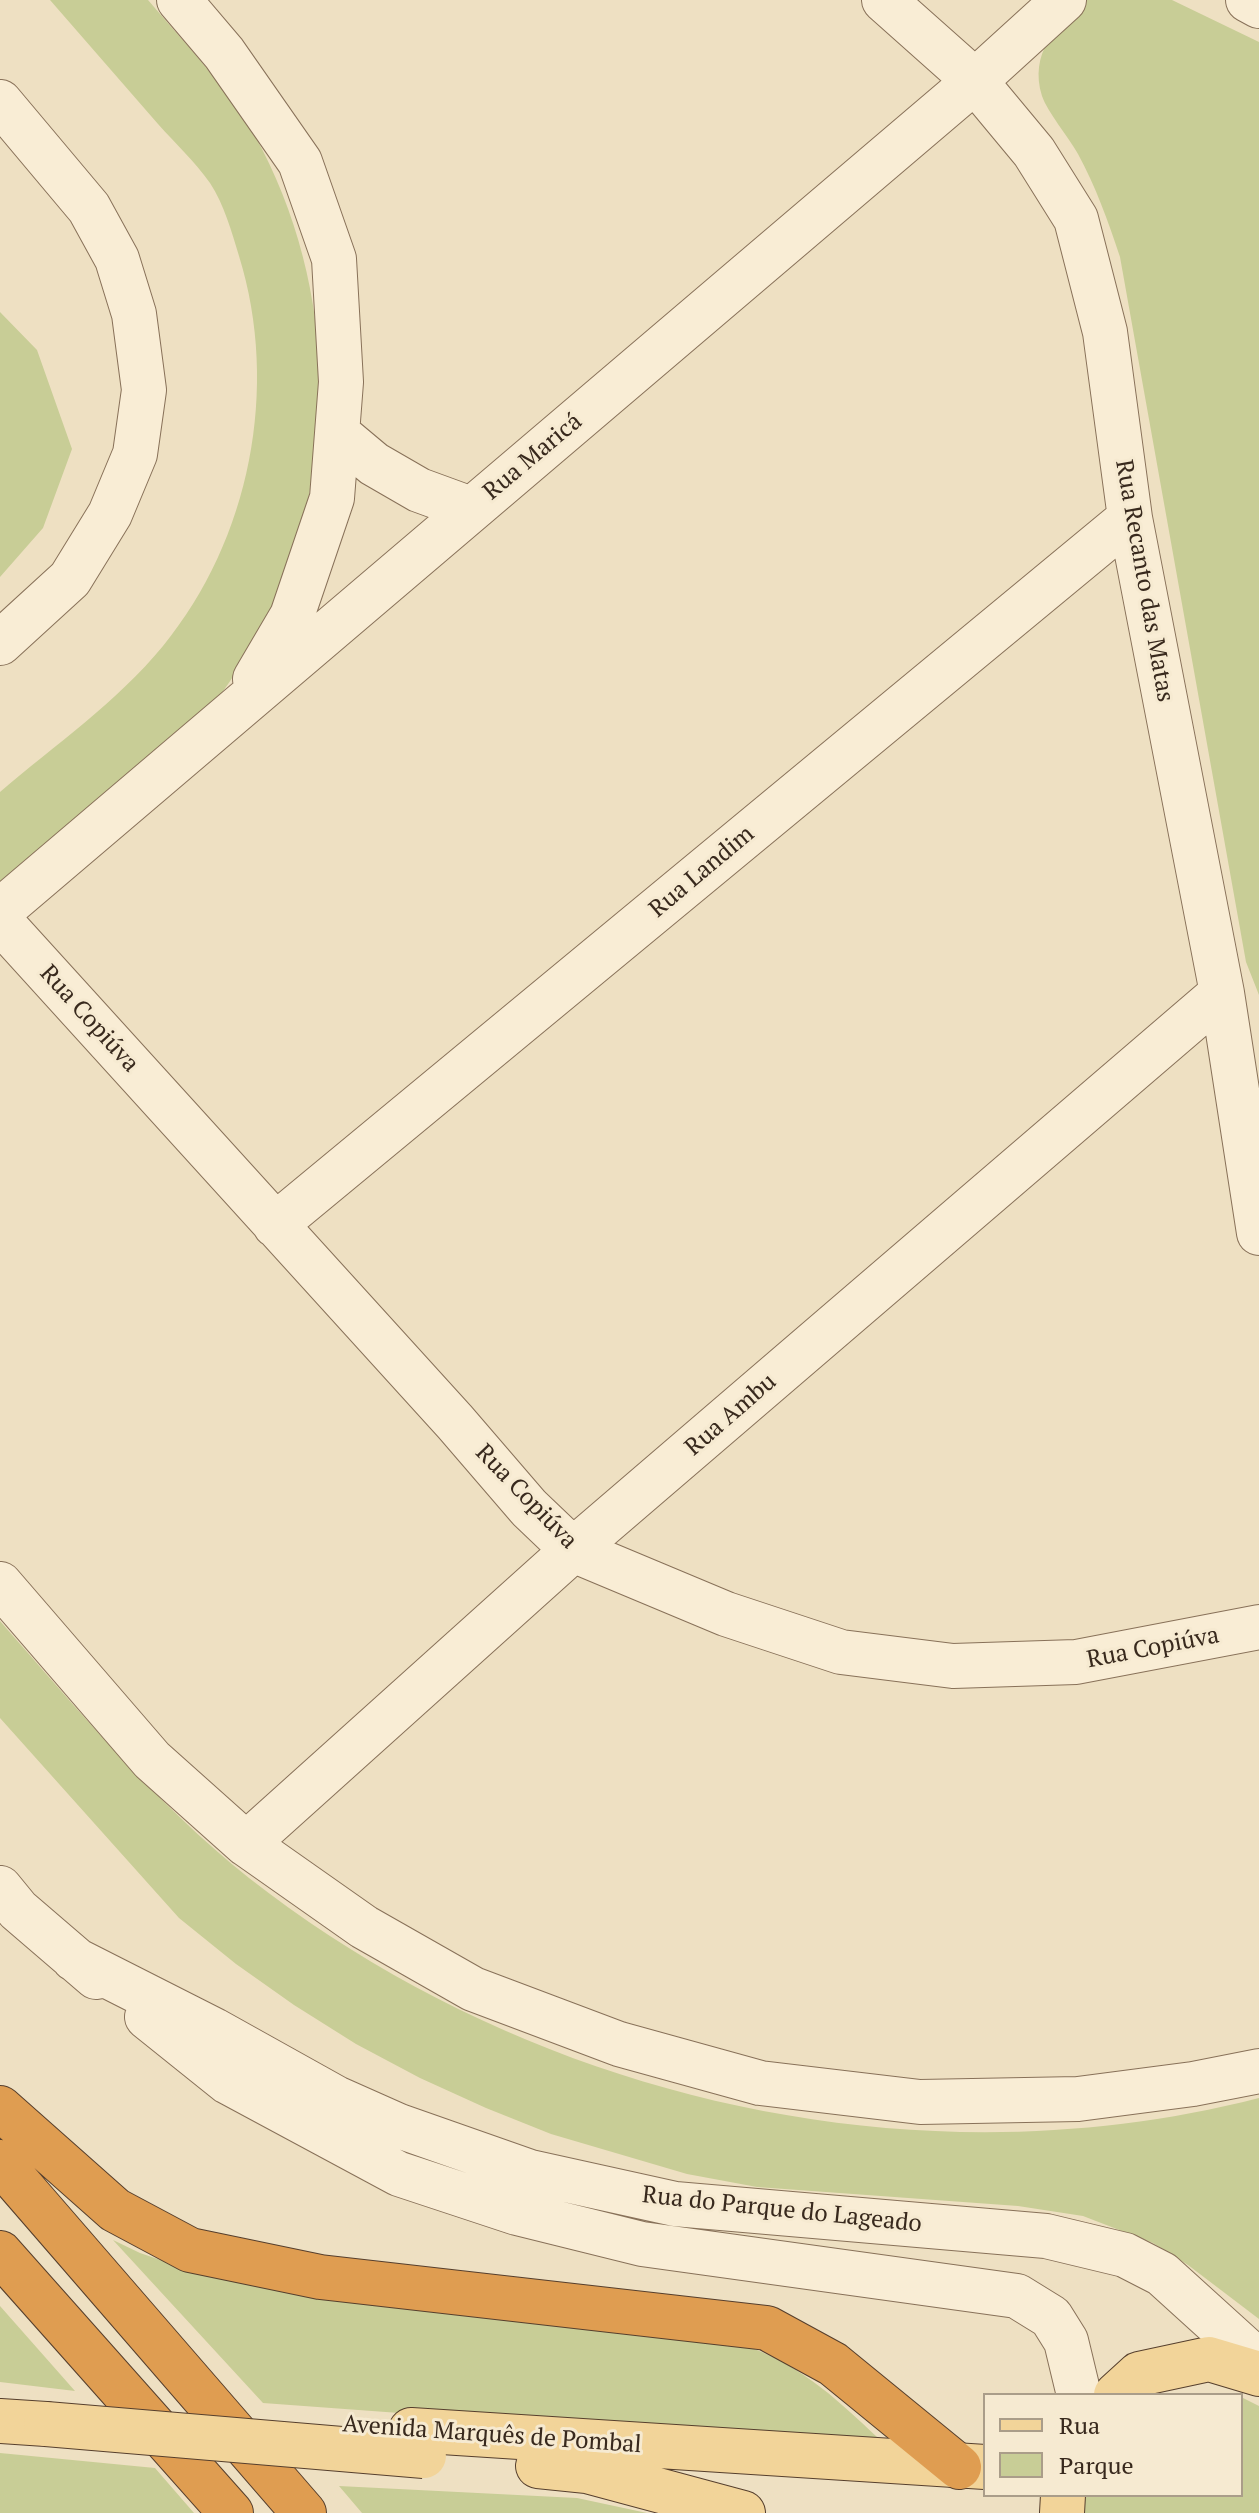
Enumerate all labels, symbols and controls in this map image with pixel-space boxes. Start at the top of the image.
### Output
street label: Rua Maricá [478,408,588,506]
street label: Rua Recanto das Matas [1109,458,1179,704]
street label: Rua Landim [644,820,760,924]
street label: Rua Copiúva [33,960,145,1078]
street label: Rua Ambu [680,1368,782,1462]
street label: Rua Copiúva [469,1439,583,1555]
street label: Rua Copiúva [1084,1621,1222,1675]
street label: Rua do Parque do Lageado [641,2181,923,2239]
legend [983,2393,1243,2497]
text: Rua [1059,2409,1100,2441]
street label: Avenida Marquês de Pombal [341,2410,643,2460]
text: Parque [1059,2449,1134,2481]

